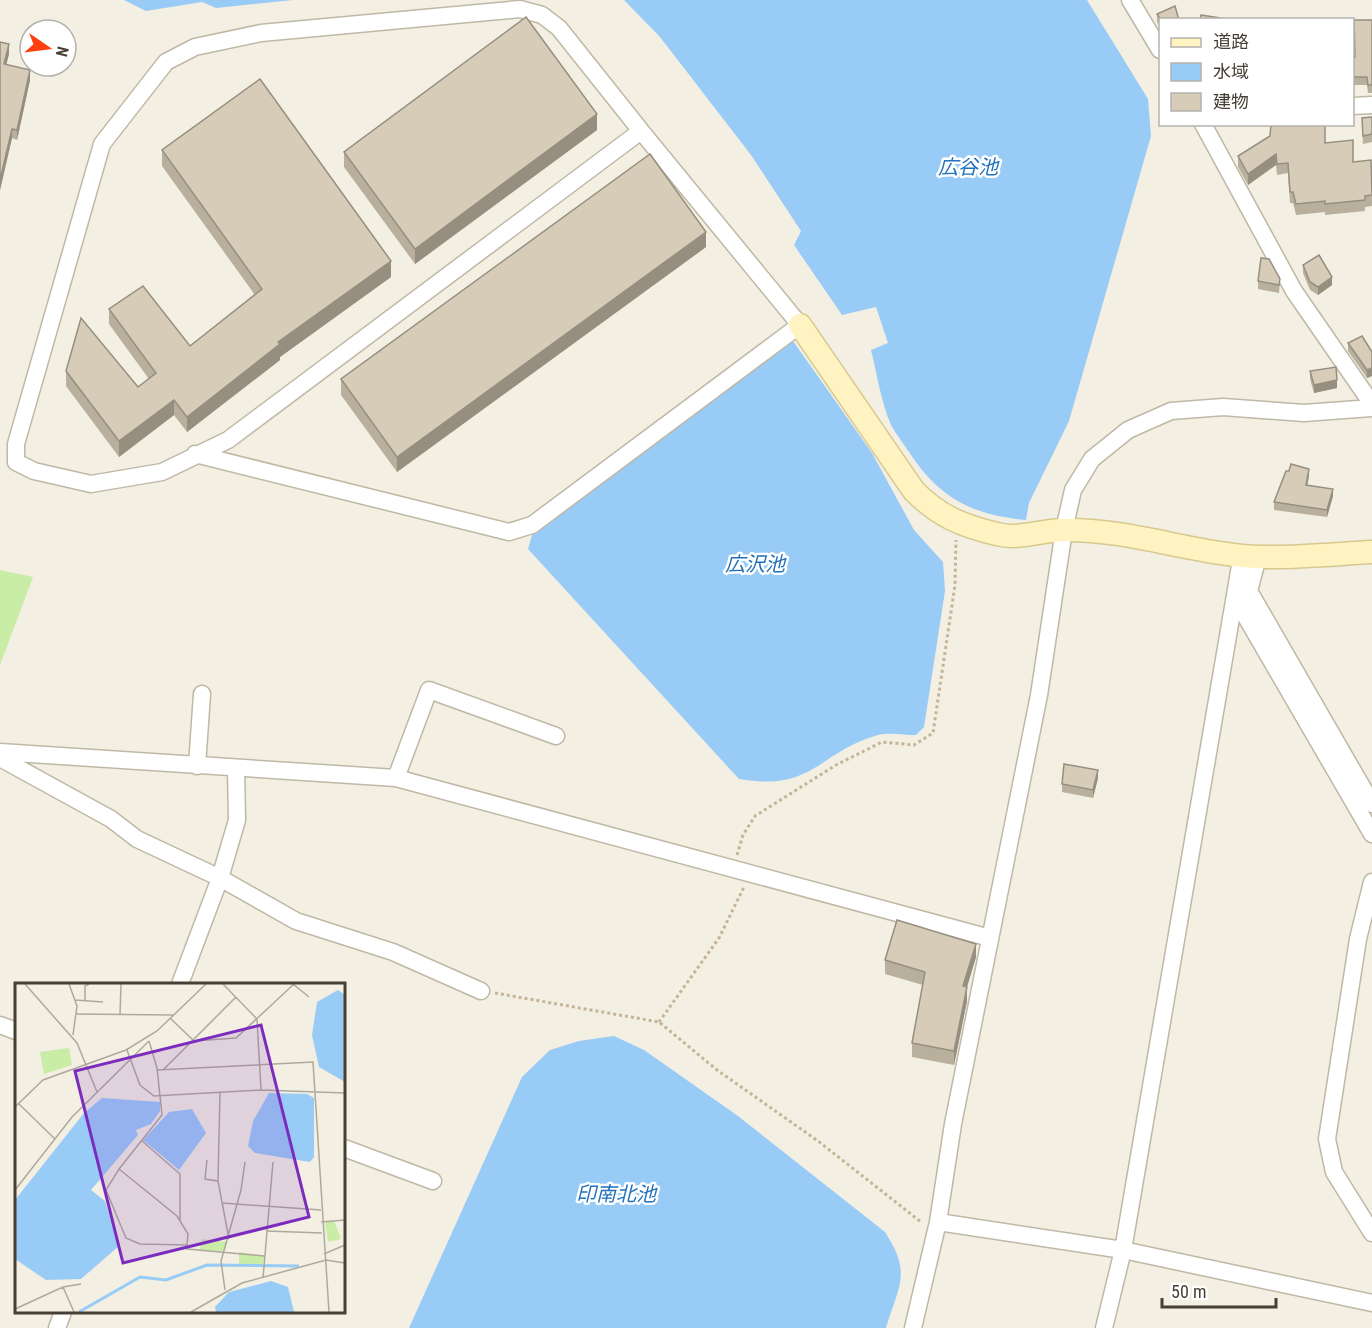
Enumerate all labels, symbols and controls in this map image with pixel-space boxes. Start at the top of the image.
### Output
north arrow [18,18,78,78]
legend [1159,18,1354,126]
text: 道路 [1213,31,1249,52]
text: N [52,44,72,59]
text: 水域 [1213,61,1249,82]
text: 建物 [1213,91,1249,112]
water label: 広谷池 [938,155,1000,179]
water label: 広沢池 [725,552,787,576]
inset map [15,983,345,1313]
water label: 印南北池 [576,1182,658,1206]
scale bar [1162,1271,1276,1309]
text: 50 m [1171,1281,1206,1302]

